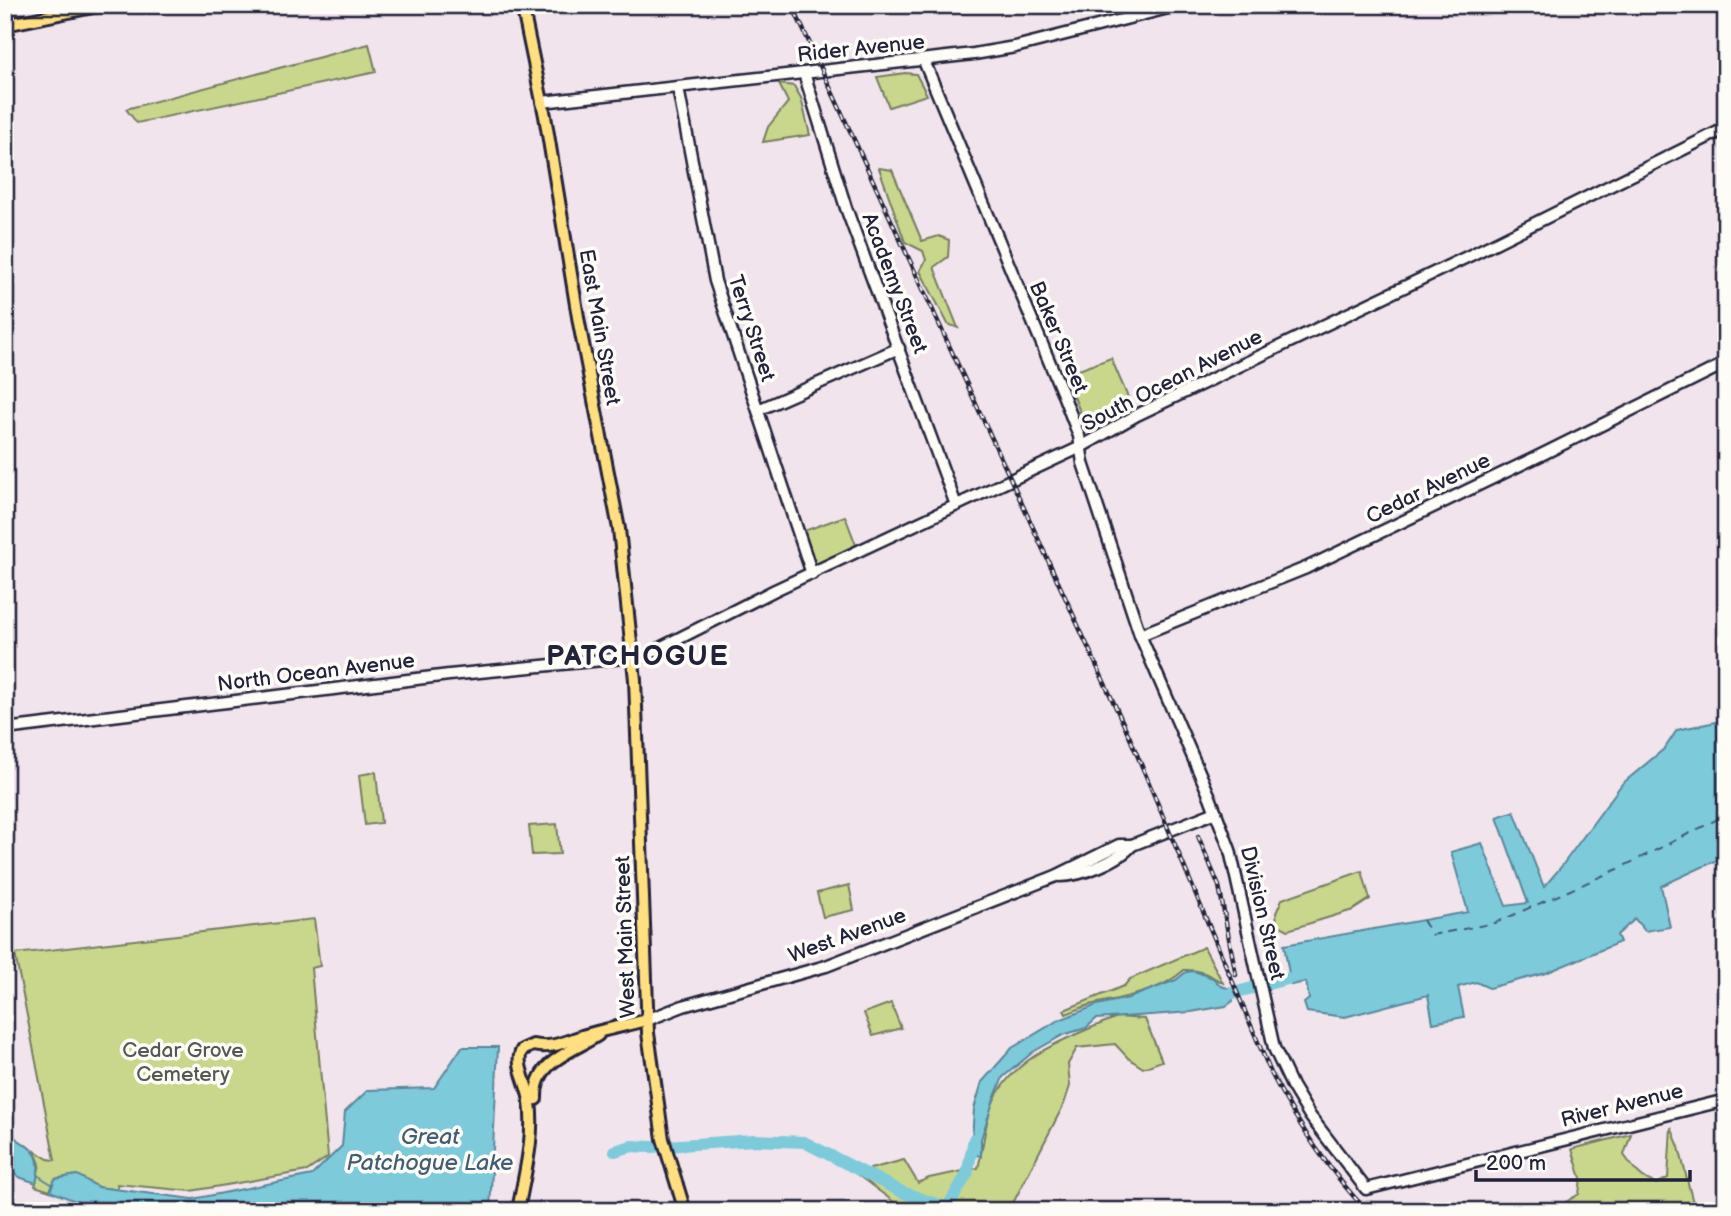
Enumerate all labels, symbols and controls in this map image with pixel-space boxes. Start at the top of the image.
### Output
street label: Rider Avenue [796,29,926,68]
street label: Academy Street [856,209,933,357]
street label: East Main Street [573,247,626,408]
street label: Terry Street [723,272,781,385]
street label: Baker Street [1024,277,1094,397]
street label: South Ocean Avenue [1078,324,1267,437]
street label: Cedar Avenue [1362,448,1494,529]
district label: PATCHOGUE [546,640,730,673]
street label: North Ocean Avenue [216,648,416,697]
street label: Division Street [1235,844,1290,983]
street label: West Main Street [610,855,641,1019]
street label: West Avenue [785,903,909,968]
park label: Cedar Grove Cemetery [122,1038,244,1087]
street label: River Avenue [1558,1078,1686,1133]
water label: Great Patchogue Lake [347,1123,513,1177]
scale bar [1476,1139,1689,1183]
text: 200 m [1486,1151,1546,1176]

